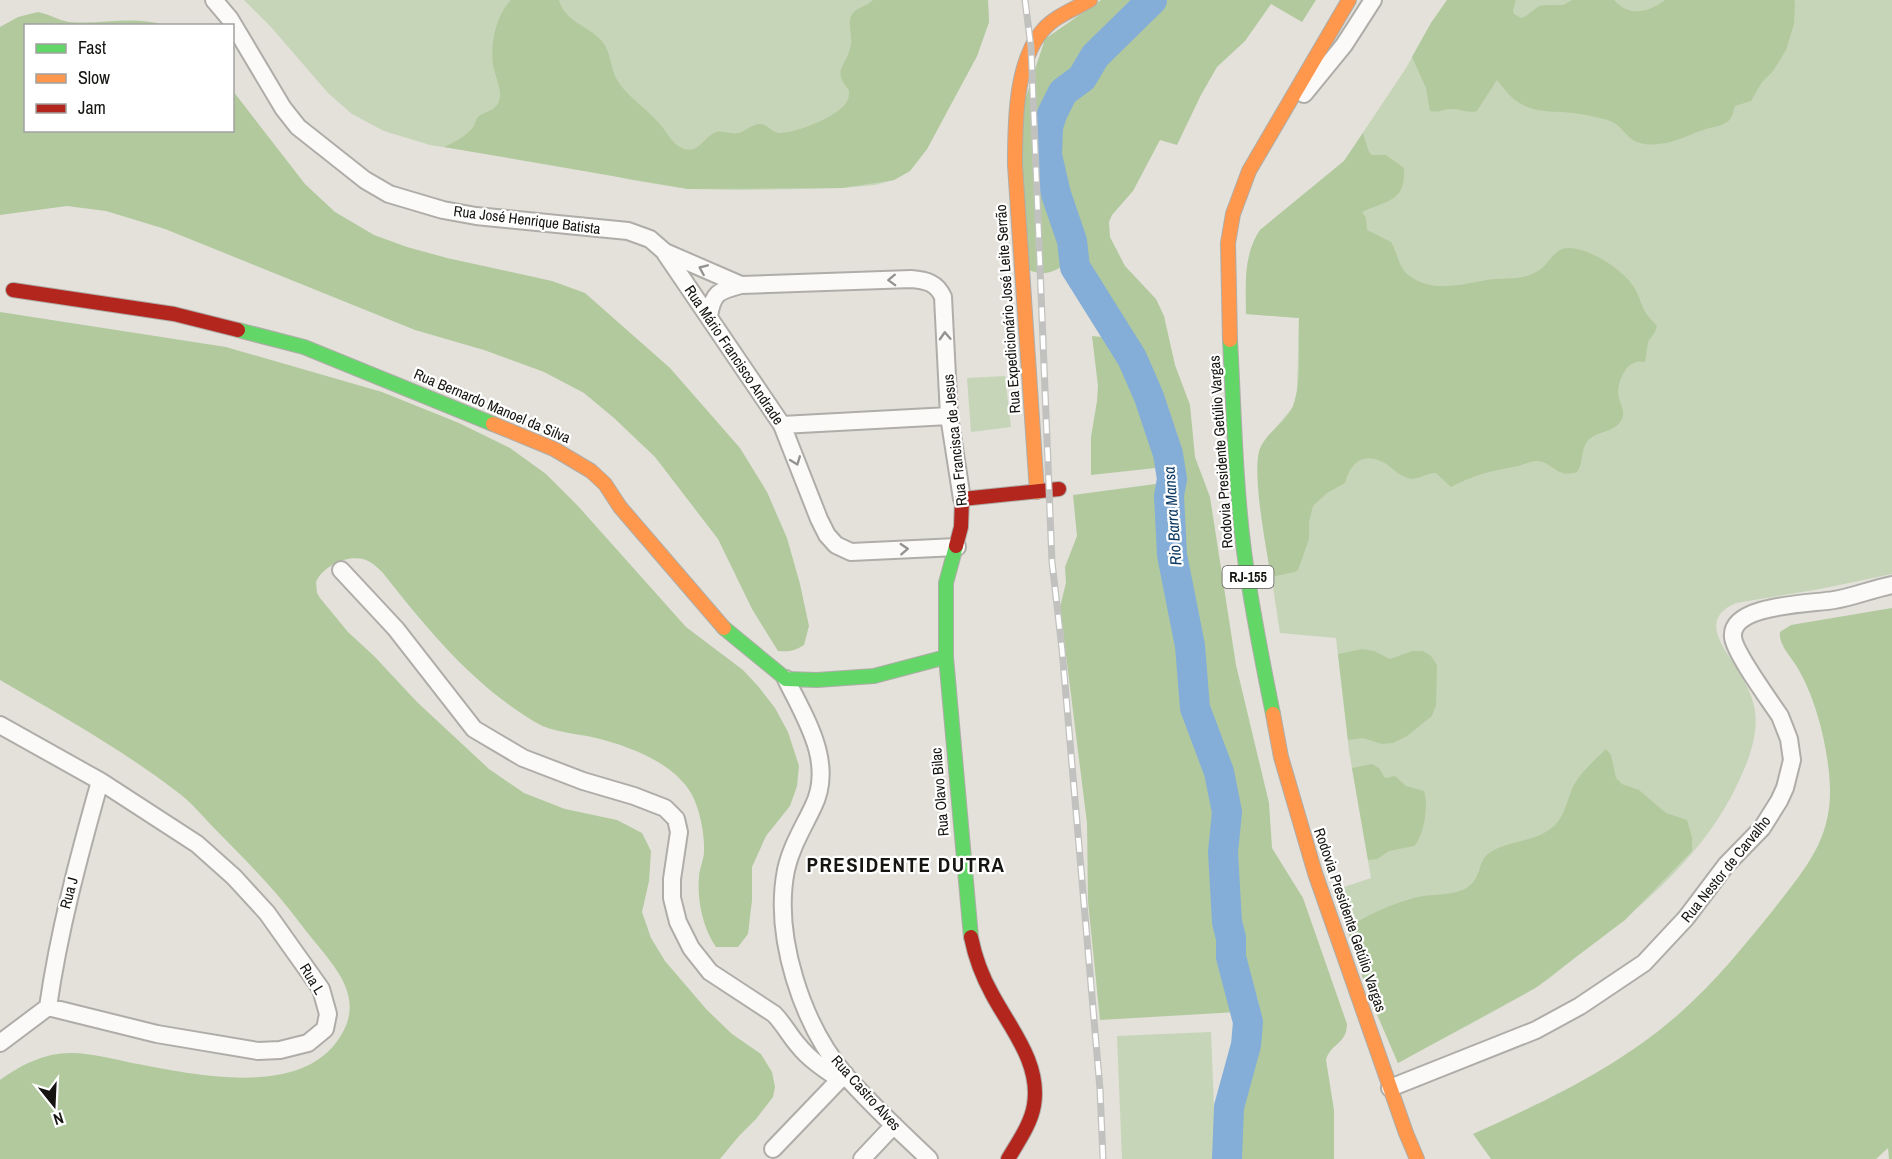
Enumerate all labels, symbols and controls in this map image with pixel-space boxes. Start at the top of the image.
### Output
legend [24,24,234,132]
text: Fast [78,35,106,60]
text: Slow [78,65,110,90]
text: Jam [78,95,106,120]
street label: Rua José Henrique Batista [452,200,602,239]
street label: Rua Expedicionário José Leite Serrão [990,204,1025,414]
one-way arrow [699,264,710,276]
one-way arrow [888,274,897,287]
street label: Rua Mário Francisco Andrade [680,281,789,429]
one-way arrow [939,332,952,341]
street label: Rodovia Presidente Getúlio Vargas [1203,355,1238,549]
street label: Rua Bernardo Manoel da Silva [411,363,574,448]
street label: Rua Francisca de Jesus [937,373,972,507]
one-way arrow [789,455,801,466]
water label: Rio Barra Mansa [1158,466,1186,566]
one-way arrow [899,543,908,556]
road number: RJ-155 [1222,566,1274,588]
street label: Rua Olavo Bilac [925,747,954,837]
street label: Rua Nestor de Carvalho [1676,811,1775,927]
street label: Rodovia Presidente Getúlio Vargas [1309,825,1392,1015]
district label: PRESIDENTE DUTRA [806,850,1006,879]
street label: Rua J [54,875,83,911]
street label: Rua L [295,959,330,998]
street label: Rua Castro Alves [827,1050,906,1135]
north arrow [24,1075,84,1135]
text: N [51,1107,67,1131]

